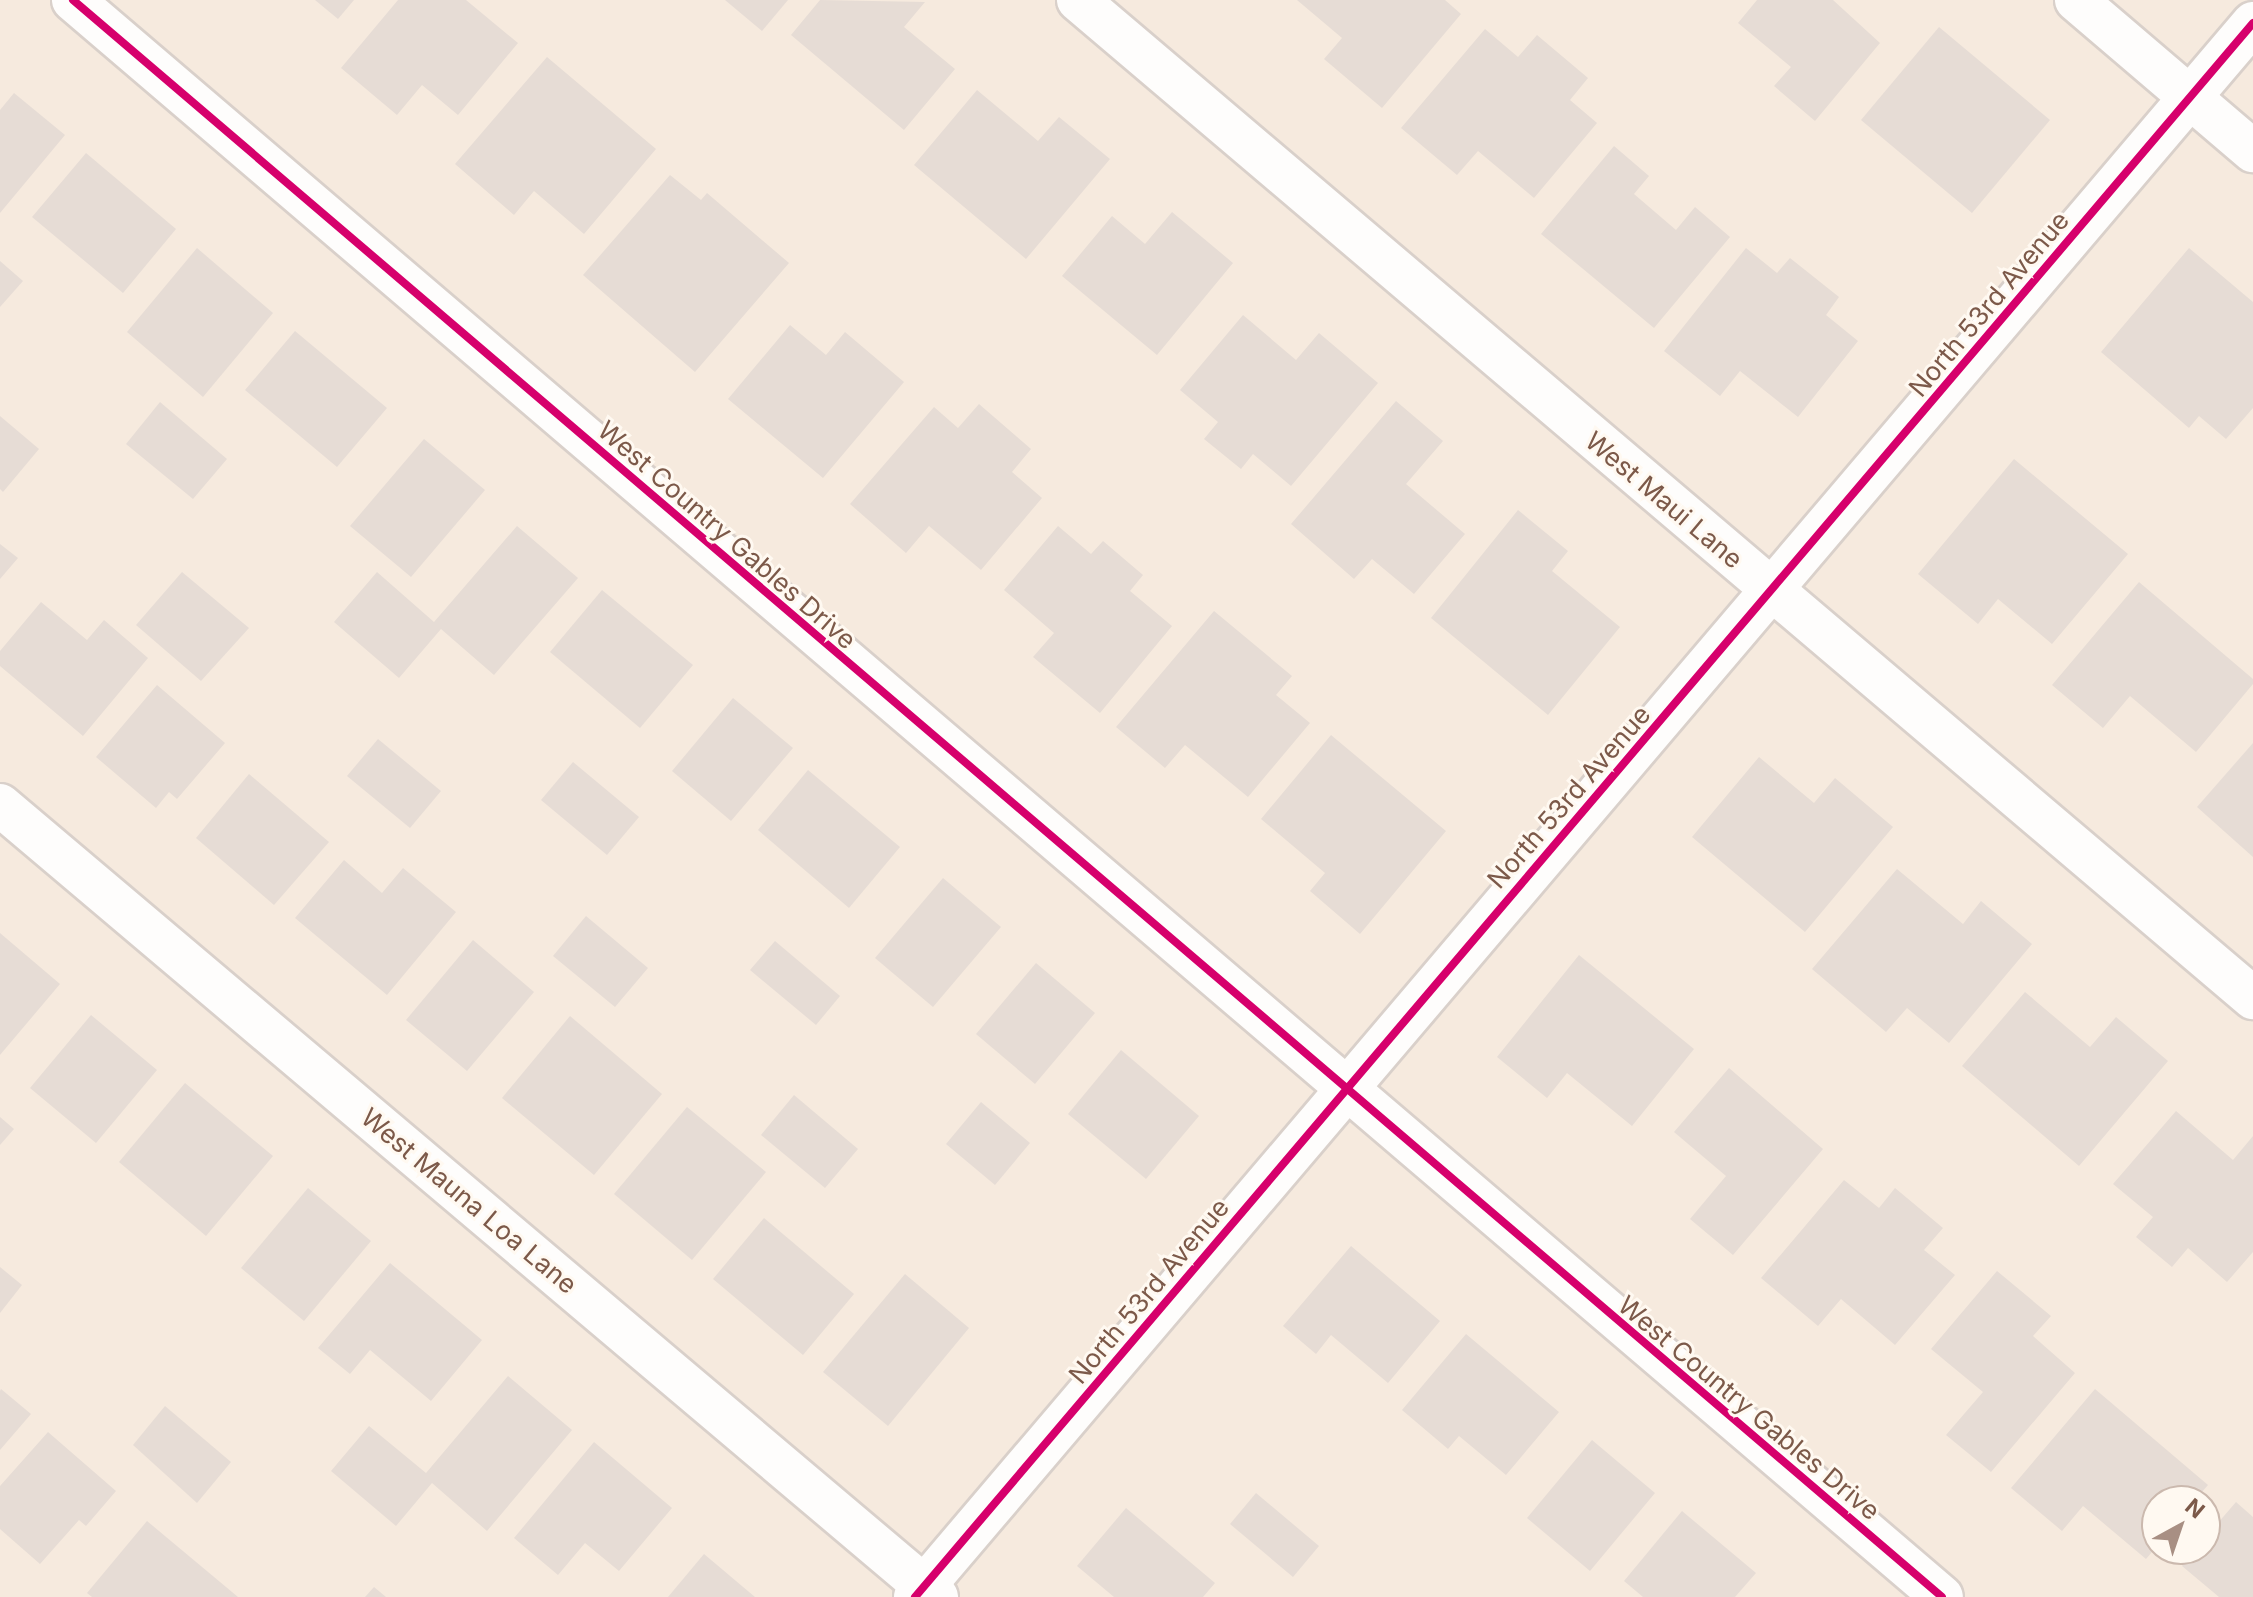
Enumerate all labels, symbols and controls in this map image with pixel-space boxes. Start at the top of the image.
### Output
street label: North 53rd Avenue [1902,205,2076,403]
street label: West Country Gables Drive [592,414,862,656]
street label: West Maui Lane [1579,425,1749,575]
street label: North 53rd Avenue [1481,699,1657,895]
street label: West Mauna Loa Lane [355,1102,583,1300]
street label: North 53rd Avenue [1062,1192,1236,1390]
street label: West Country Gables Drive [1612,1289,1886,1527]
north arrow [2141,1485,2221,1565]
text: N [2180,1493,2210,1523]

